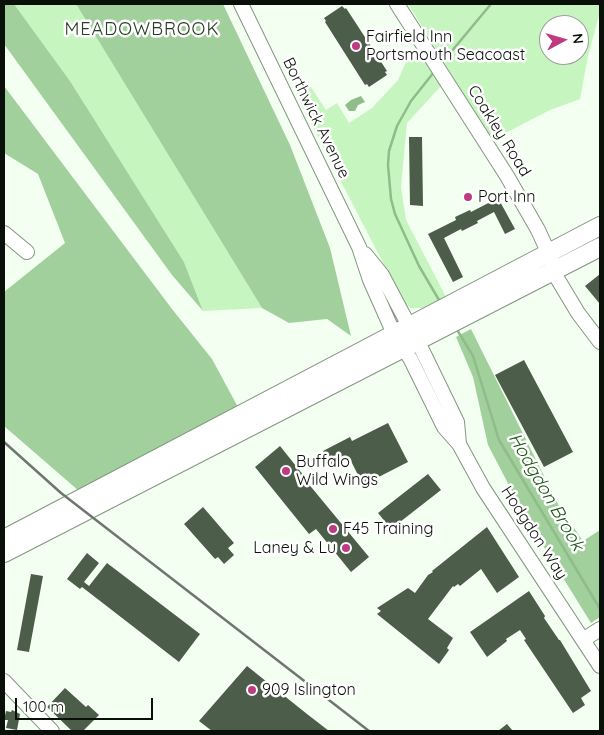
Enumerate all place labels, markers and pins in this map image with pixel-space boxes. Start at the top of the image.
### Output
place label: Fairfield Inn Portsmouth Seacoast [366,27,525,65]
marker: Fairfield Inn Portsmouth Seacoast [350,40,362,52]
place label: Port Inn [478,187,535,207]
marker: Port Inn [462,191,474,203]
place label: Buffalo Wild Wings [296,452,378,490]
marker: Buffalo Wild Wings [280,465,292,477]
place label: F45 Training [343,519,433,539]
marker: F45 Training [327,523,339,535]
place label: Laney & Lu [253,538,336,558]
marker: Laney & Lu [340,542,352,554]
place label: 909 Islington [262,680,356,700]
marker: 909 Islington [246,684,258,696]

